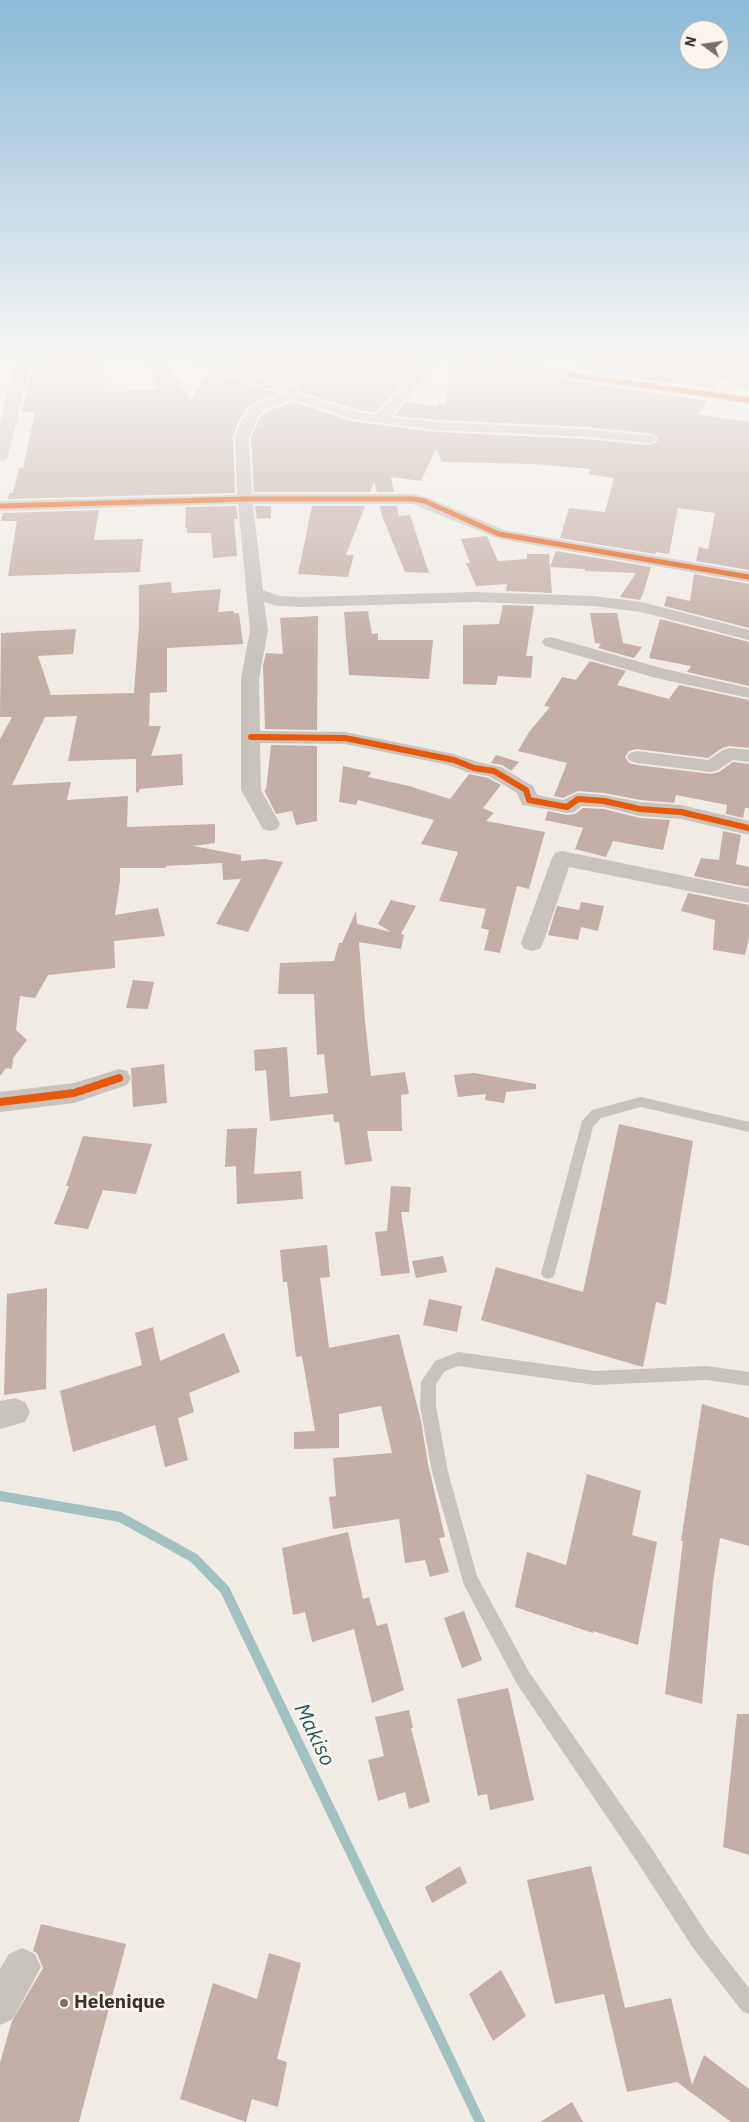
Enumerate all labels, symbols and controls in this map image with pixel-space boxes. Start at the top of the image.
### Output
north arrow [679,20,729,70]
text: N [680,35,700,49]
water label: Makiso [288,1700,340,1770]
place label: Helenique [74,1992,165,2014]
marker: Helenique [58,1997,70,2009]

